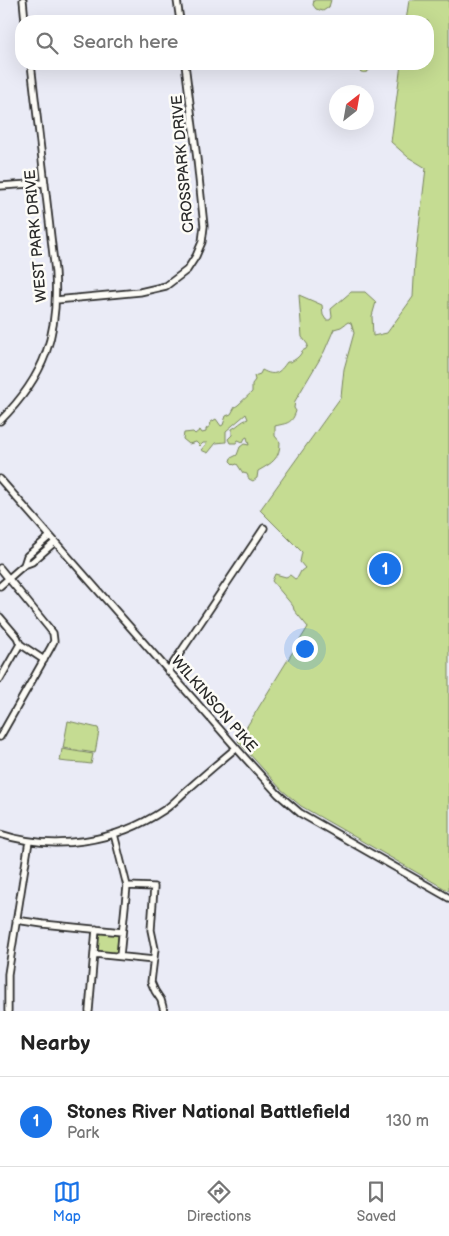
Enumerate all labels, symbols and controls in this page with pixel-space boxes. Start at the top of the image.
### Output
search box [15,15,434,70]
icon: search [33,29,61,57]
text: Search here [73,31,178,54]
north arrow [329,85,374,130]
street label: CROSSPARK DRIVE [168,94,198,234]
street label: WEST PARK DRIVE [21,169,51,303]
pin: 1 [369,550,401,588]
your location [292,636,318,662]
street label: WILKINSON PIKE [167,652,261,756]
text: Nearby [20,1031,90,1056]
text: Stones River National Battlefield [67,1101,350,1124]
text: 1 [33,1112,39,1131]
text: 130 m [386,1112,429,1131]
text: Park [67,1124,99,1143]
tab: Map [53,1178,81,1225]
tab: Directions [187,1178,251,1225]
tab: Saved [357,1178,396,1225]

